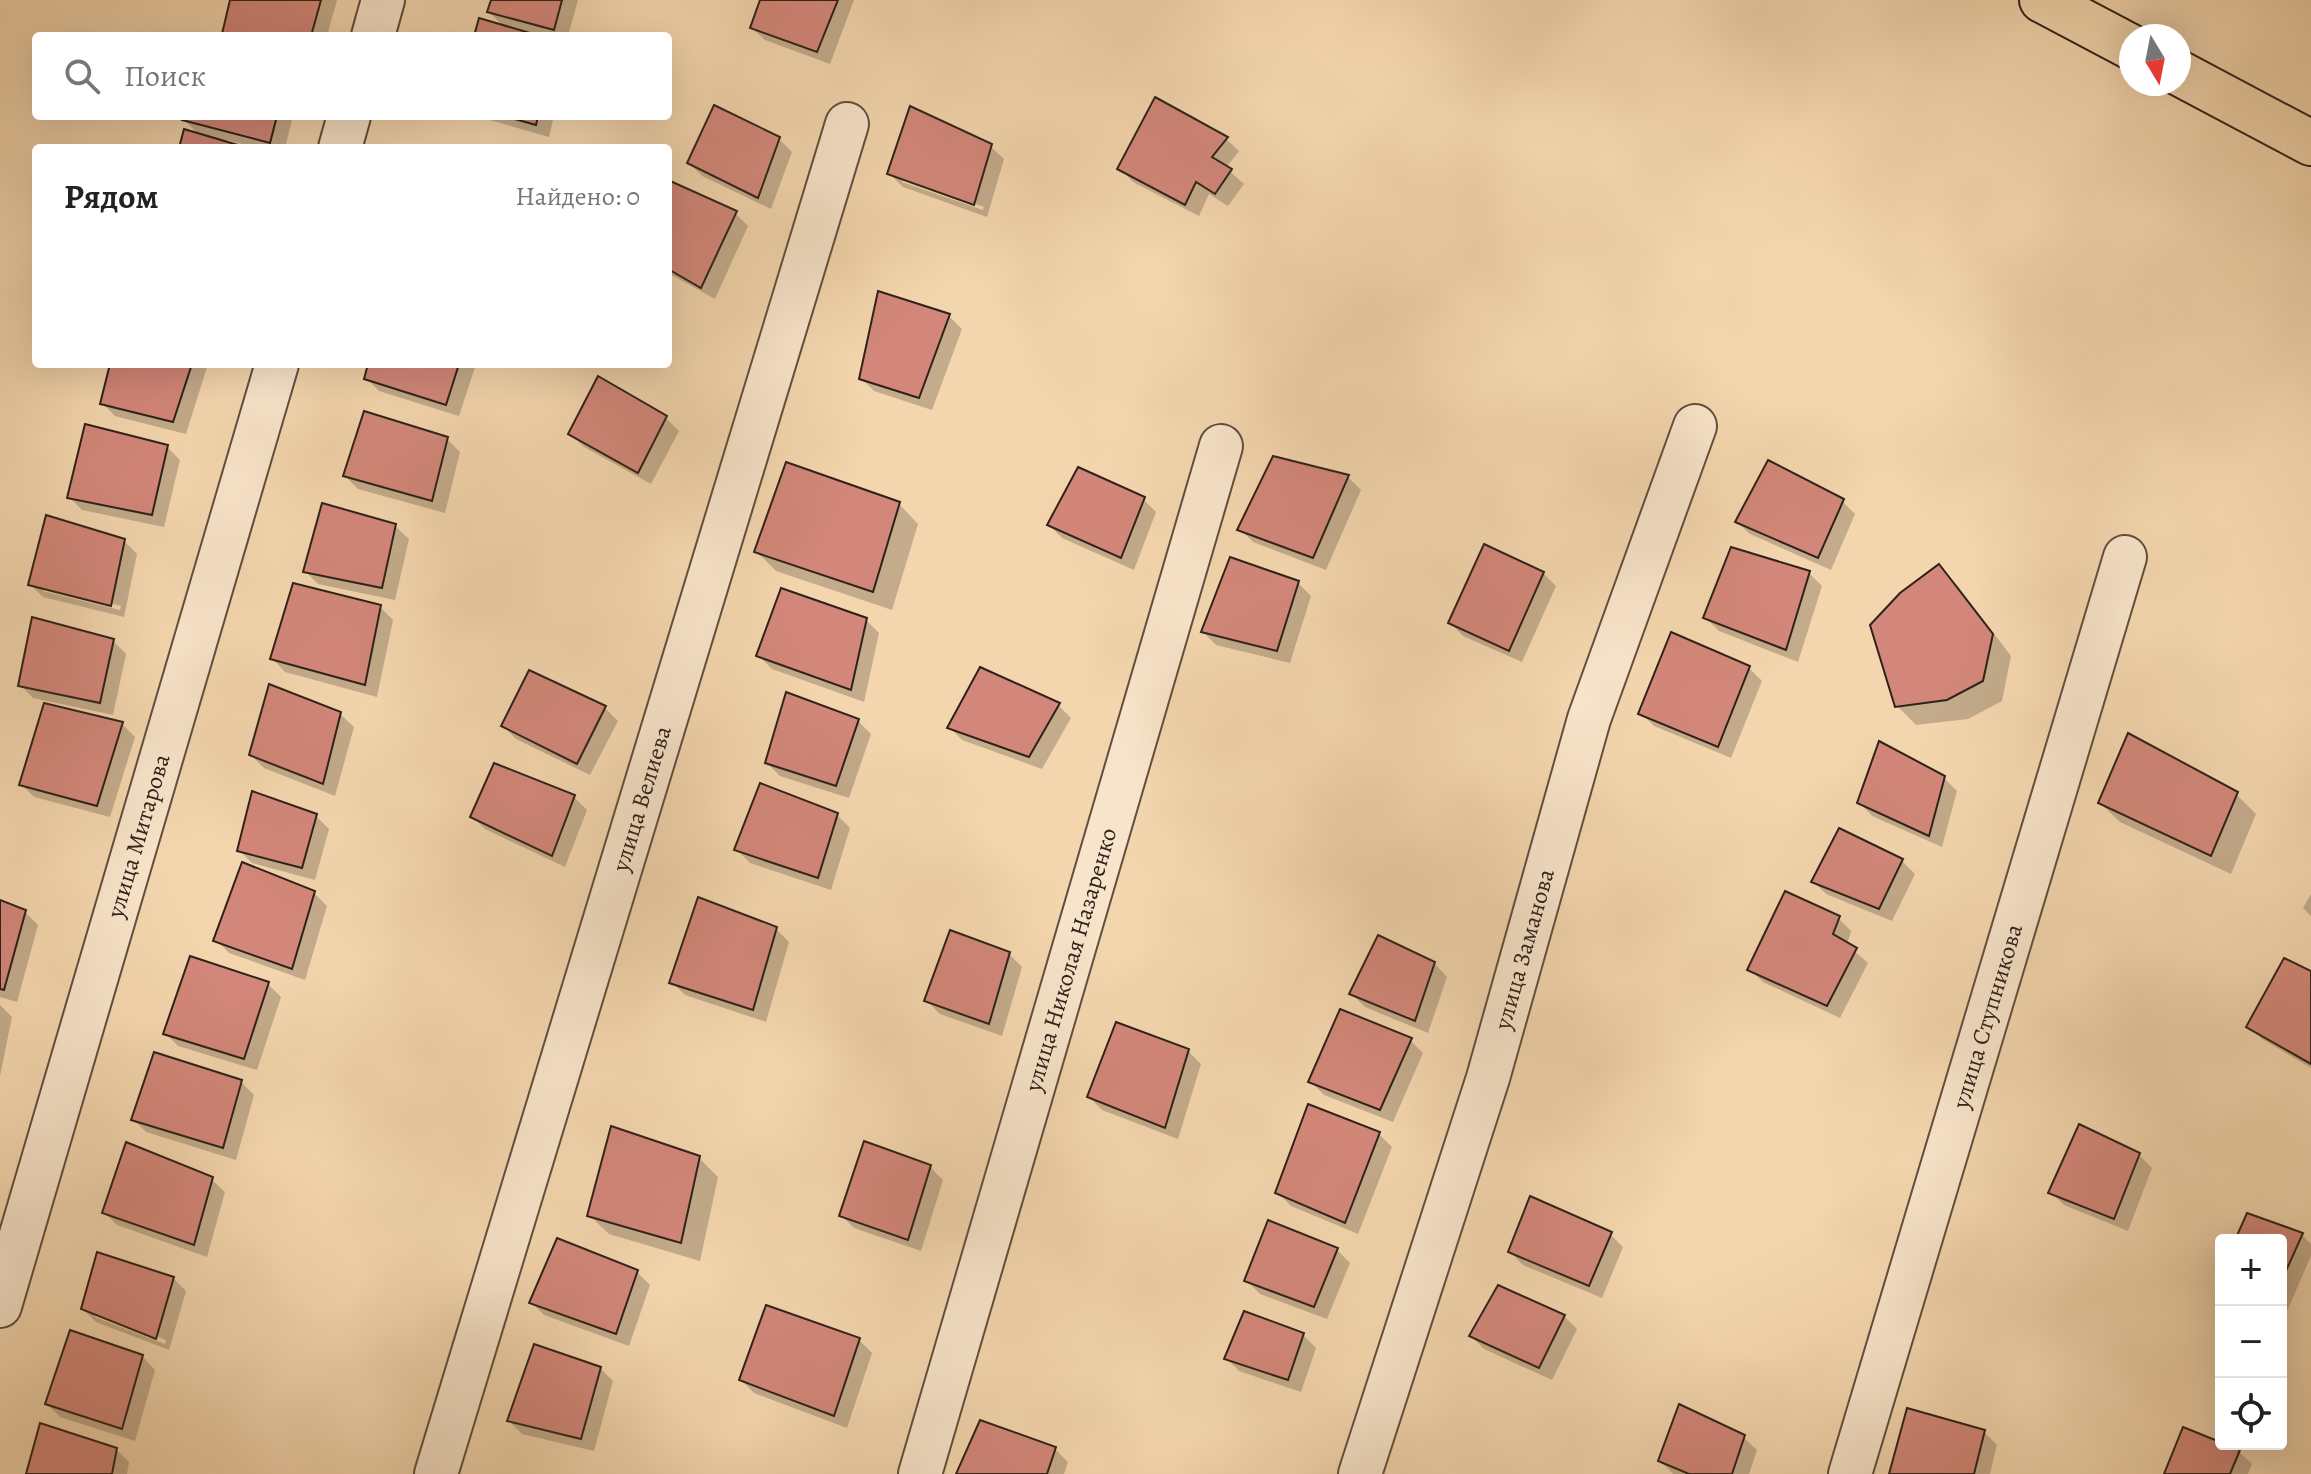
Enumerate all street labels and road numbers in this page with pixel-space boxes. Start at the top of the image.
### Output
street label: улица Велиева [604,722,679,876]
street label: улица Митарова [99,750,177,923]
street label: улица Николая Назаренко [1017,824,1124,1096]
street label: улица Заманова [1486,865,1562,1034]
street label: улица Ступникова [1944,920,2030,1113]

